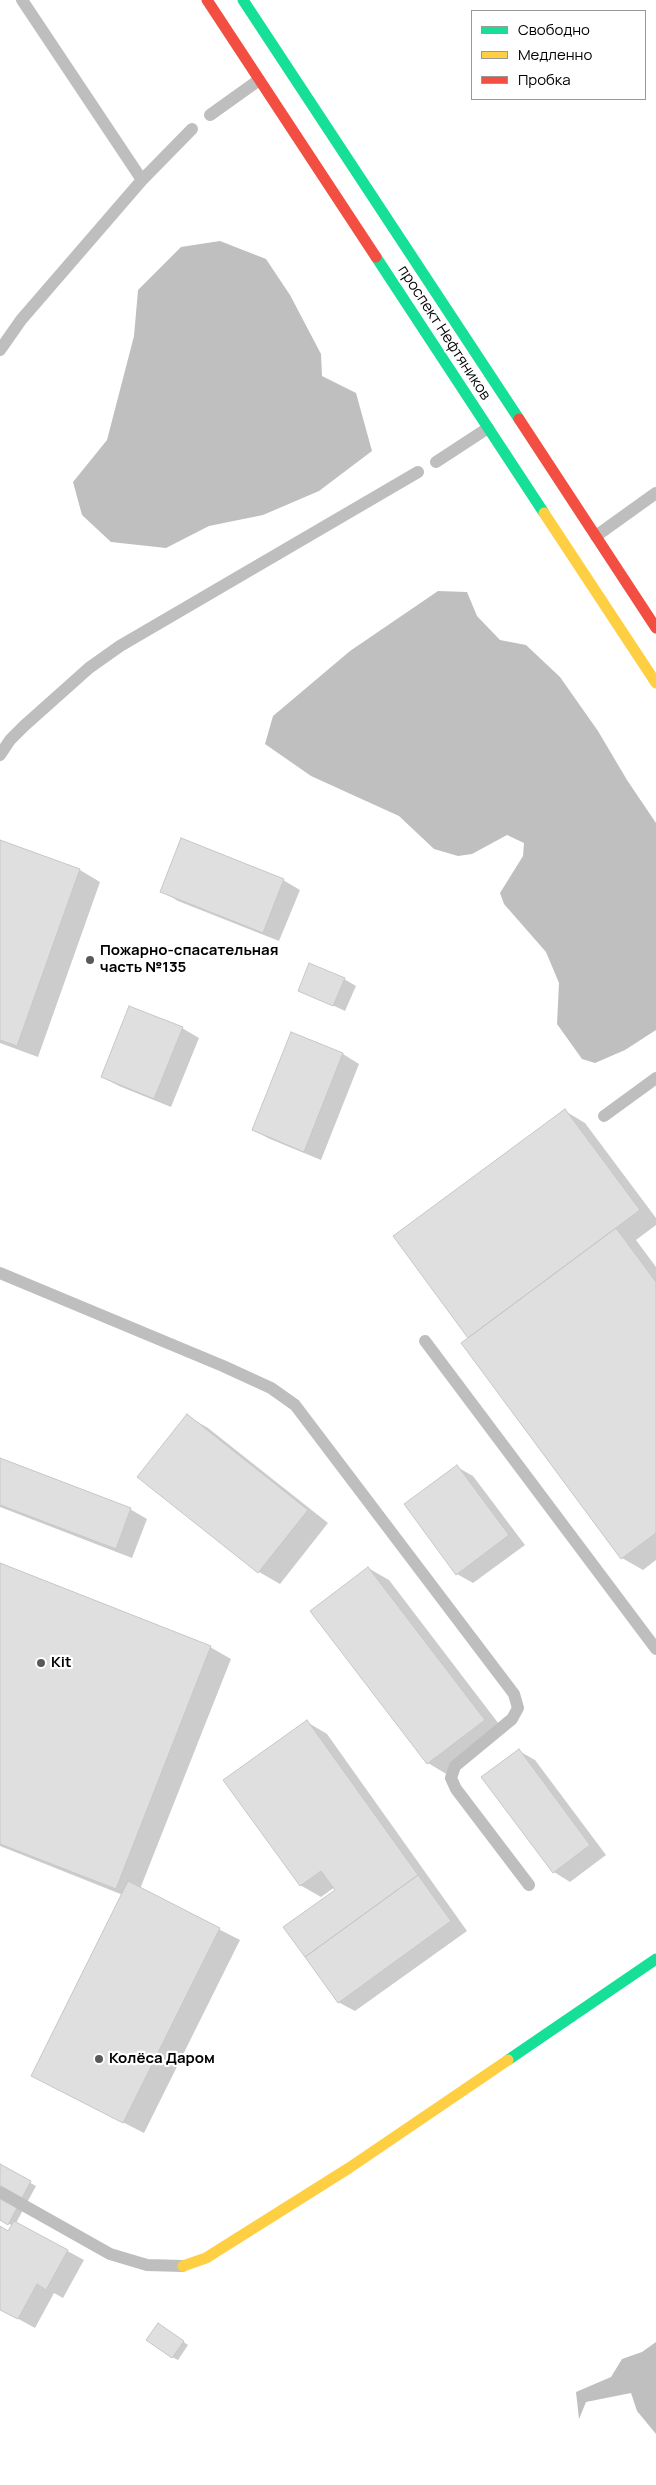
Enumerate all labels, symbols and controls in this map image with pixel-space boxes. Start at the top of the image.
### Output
legend [471,10,646,100]
text: Свободно [518,19,590,40]
text: Медленно [518,44,592,65]
text: Пробка [518,69,571,90]
street label: проспект Нефтяников [394,262,494,404]
place label: Пожарно-спасательная часть №135 [100,942,278,977]
marker: Пожарно-спасательная часть №135 [84,954,96,966]
place label: Kit [51,1654,71,1672]
marker: Kit [35,1657,47,1669]
place label: Колёса Даром [109,2050,215,2068]
marker: Колёса Даром [93,2053,105,2065]

